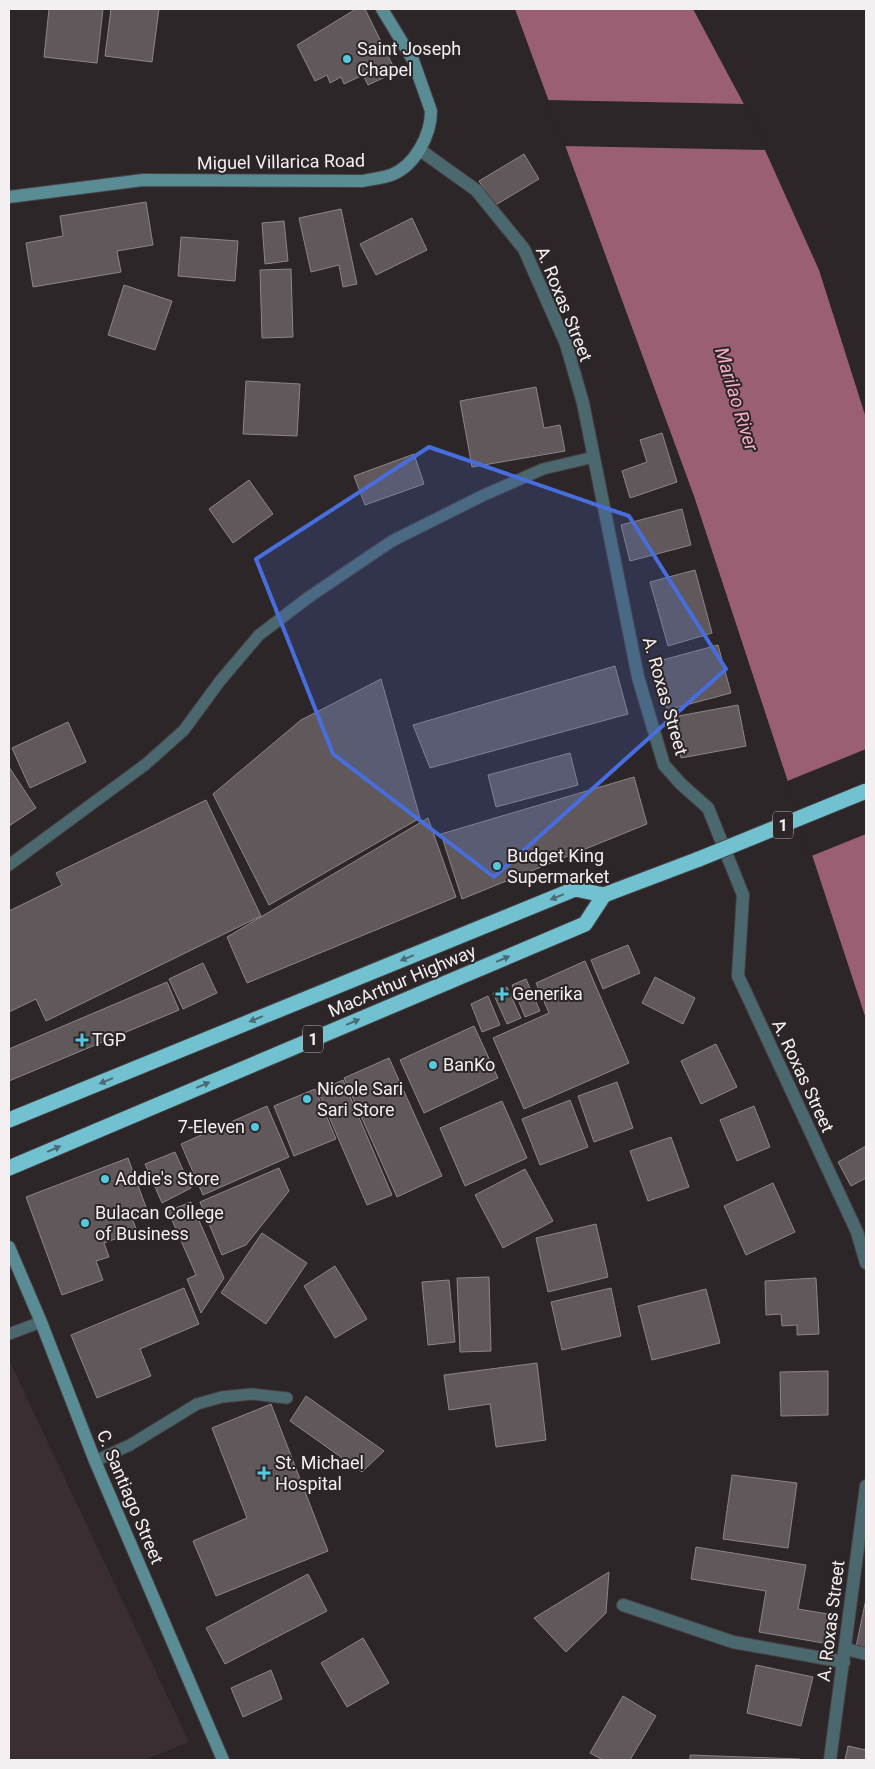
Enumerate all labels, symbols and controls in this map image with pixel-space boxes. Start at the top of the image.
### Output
place label: Saint Joseph Chapel [357,38,461,80]
marker: Saint Joseph Chapel [341,53,353,65]
street label: Miguel Villarica Road [197,150,365,173]
street label: A. Roxas Street [532,243,597,364]
water label: Marilao River [710,345,763,454]
street label: A. Roxas Street [639,634,692,758]
road number: 1 [773,812,793,838]
place label: Budget King Supermarket [507,845,610,887]
marker: Budget King Supermarket [491,860,503,872]
one-way arrow [550,893,564,901]
street label: MacArthur Highway [325,940,479,1021]
one-way arrow [496,954,510,962]
one-way arrow [399,955,414,962]
place label: Generika [512,983,583,1004]
marker: Generika [496,988,508,1000]
one-way arrow [249,1016,263,1024]
street label: A. Roxas Street [768,1016,839,1136]
one-way arrow [346,1018,361,1026]
road number: 1 [303,1026,323,1052]
place label: TGP [92,1029,126,1050]
marker: TGP [76,1034,88,1046]
place label: BanKo [443,1054,495,1075]
marker: BanKo [427,1059,439,1071]
one-way arrow [99,1077,113,1085]
place label: Nicole Sari Sari Store [317,1078,403,1120]
one-way arrow [196,1081,210,1089]
marker: Nicole Sari Sari Store [301,1093,313,1105]
place label: 7-Eleven [178,1116,245,1137]
marker: 7-Eleven [249,1121,261,1133]
one-way arrow [47,1144,61,1152]
place label: Addie's Store [115,1168,219,1189]
marker: Addie's Store [99,1173,111,1185]
place label: Bulacan College of Business [95,1202,224,1244]
marker: Bulacan College of Business [79,1217,91,1229]
street label: C. Santiago Street [93,1427,168,1567]
place label: St. Michael Hospital [275,1452,364,1494]
marker: St. Michael Hospital [257,1466,271,1480]
street label: A. Roxas Street [813,1559,848,1683]

